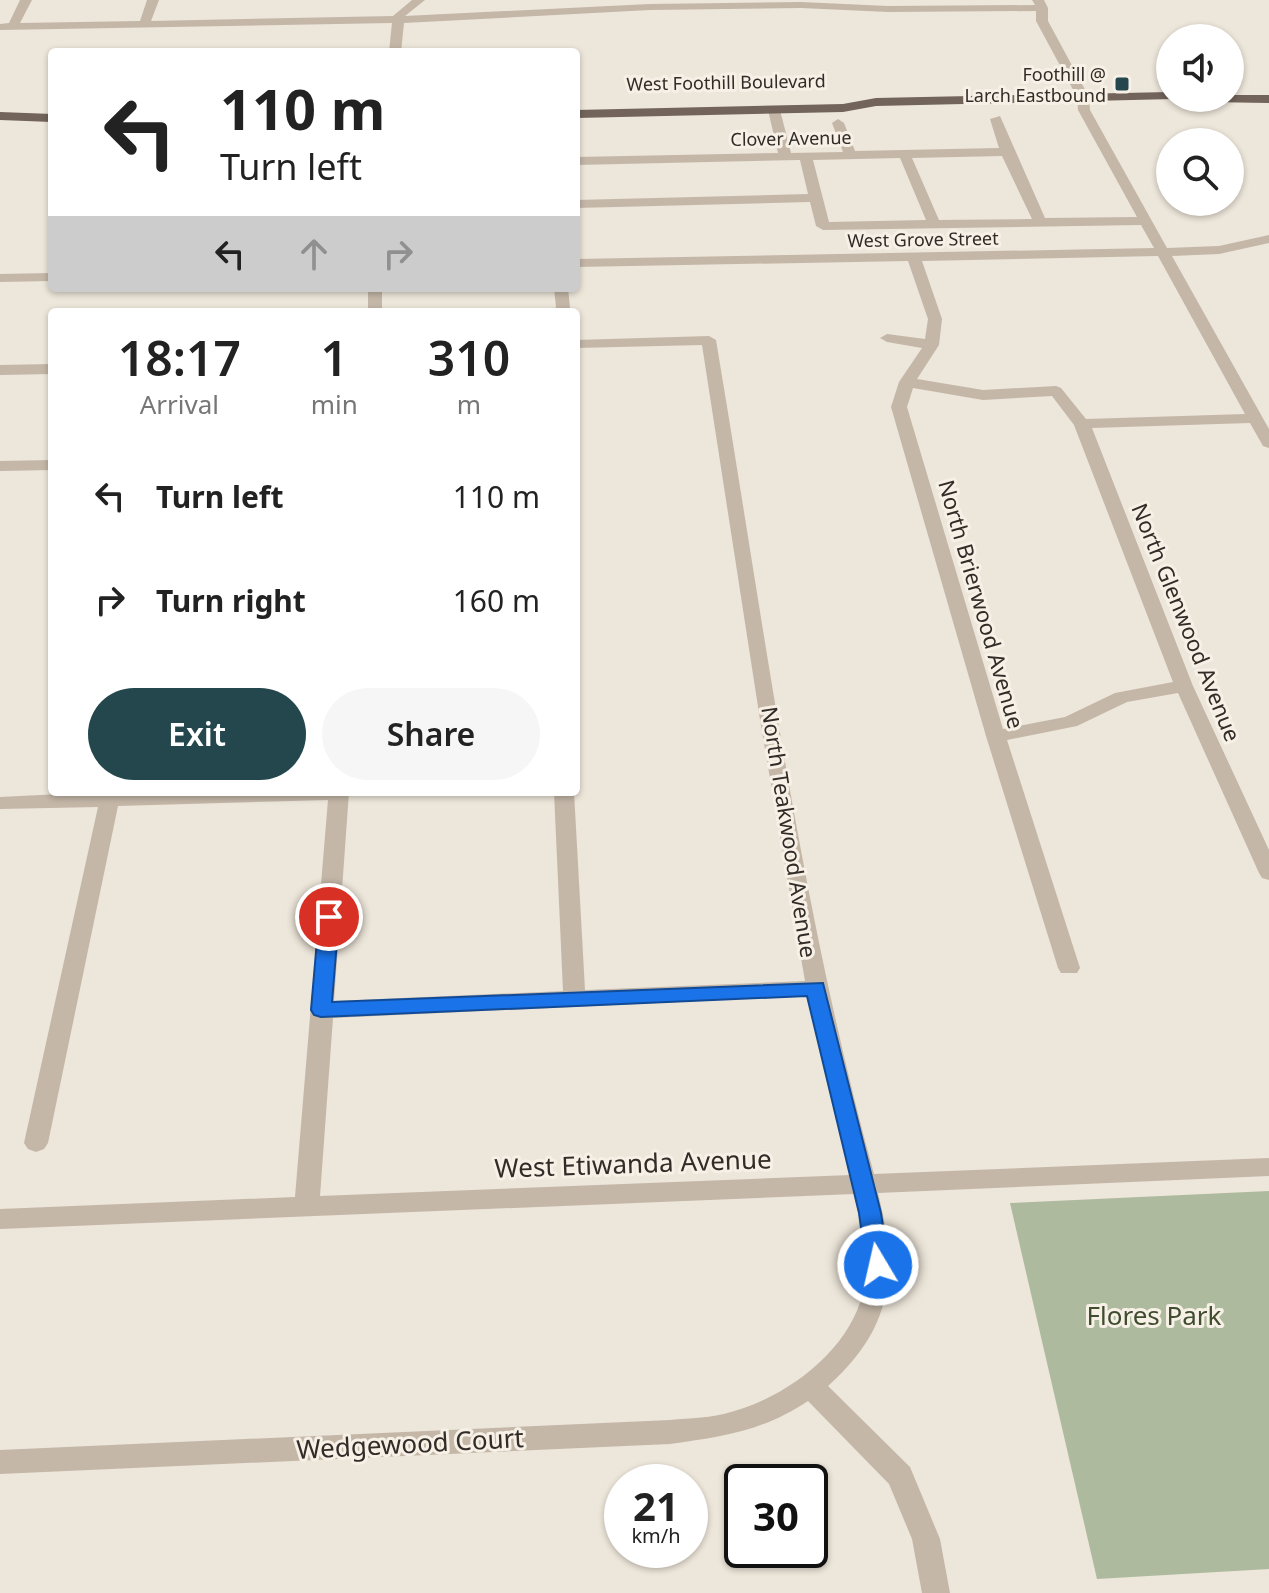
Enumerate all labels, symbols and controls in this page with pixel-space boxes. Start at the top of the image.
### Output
map controls [1156,24,1244,216]
button: sound [1156,24,1244,112]
place label: Foothill @ Larch Eastbound [964,62,1106,107]
street label: West Foothill Boulevard [626,68,826,96]
text: 110 m [220,70,385,146]
marker: Foothill @ Larch Eastbound [1113,75,1131,93]
icon: left [88,80,192,184]
street label: Clover Avenue [730,125,852,151]
button: search [1156,128,1244,216]
text: Turn left [220,142,362,191]
street label: West Grove Street [847,226,999,252]
icon: left [208,232,252,276]
icon: ahead [292,232,336,276]
icon: right [376,232,420,276]
text: 18:17 [118,325,241,390]
text: 1 [321,325,348,390]
text: 310 [428,325,510,390]
text: Arrival [140,386,219,422]
text: min [311,386,358,422]
text: m [457,386,481,422]
icon: left [88,474,132,518]
text: Turn left [156,476,284,517]
text: 110 m [453,476,540,517]
street label: North Brierwood Avenue [932,476,1032,732]
street label: North Glenwood Avenue [1125,498,1249,746]
icon: right [88,578,132,622]
text: Turn right [156,580,306,621]
text: 160 m [453,580,540,621]
button: Exit [88,688,306,780]
button: Share [322,688,540,780]
street label: North Teakwood Avenue [755,704,825,960]
pin [295,883,363,951]
icon: arrive [307,895,351,939]
street label: West Etiwanda Avenue [494,1140,772,1186]
position arrow [836,1223,920,1307]
park label: Flores Park [1087,1297,1222,1333]
street label: Wedgewood Court [295,1419,525,1467]
speed limit sign: 30 [724,1464,828,1568]
text: 21 [633,1478,679,1533]
text: km/h [631,1522,681,1549]

